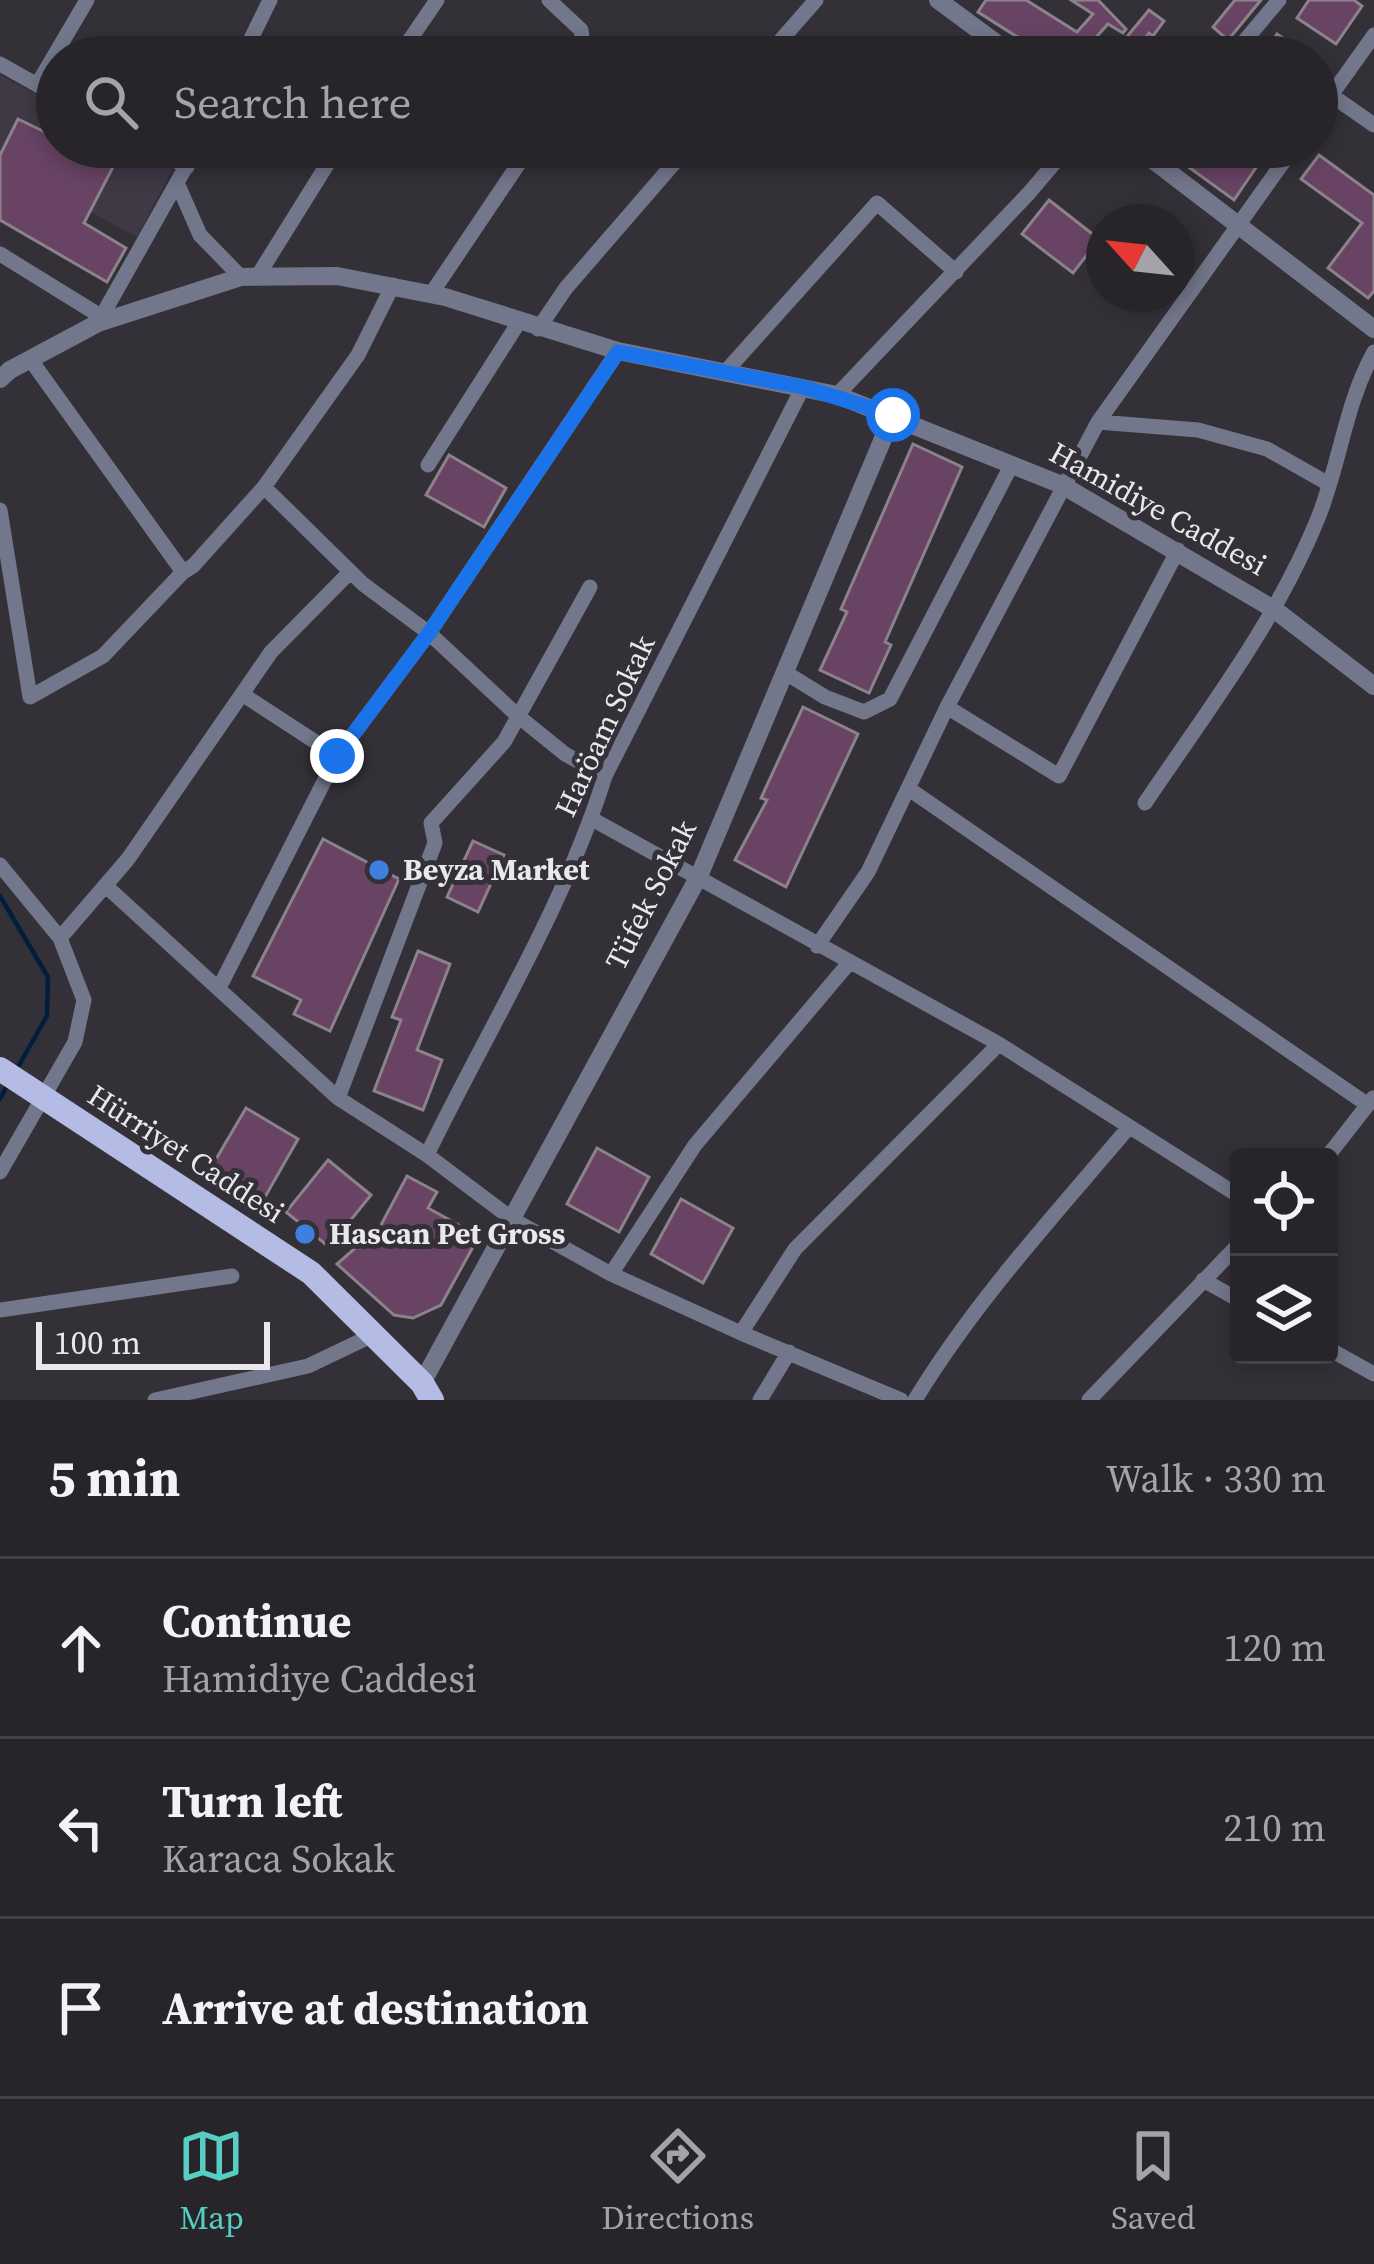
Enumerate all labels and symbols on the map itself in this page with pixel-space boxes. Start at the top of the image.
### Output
north arrow [1086,204,1194,312]
route start [866,388,920,442]
street label: Hamidiye Caddesi [1042,432,1274,585]
street label: Haröam Sokak [545,628,665,823]
route end [310,729,364,783]
street label: Tüfek Sokak [595,812,706,977]
place label: Beyza Market [403,849,590,890]
marker: Beyza Market [366,857,392,883]
street label: Hürriyet Caddesi [80,1075,293,1233]
place label: Hascan Pet Gross [329,1213,565,1254]
marker: Hascan Pet Gross [292,1221,318,1247]
scale bar [36,1316,270,1369]

